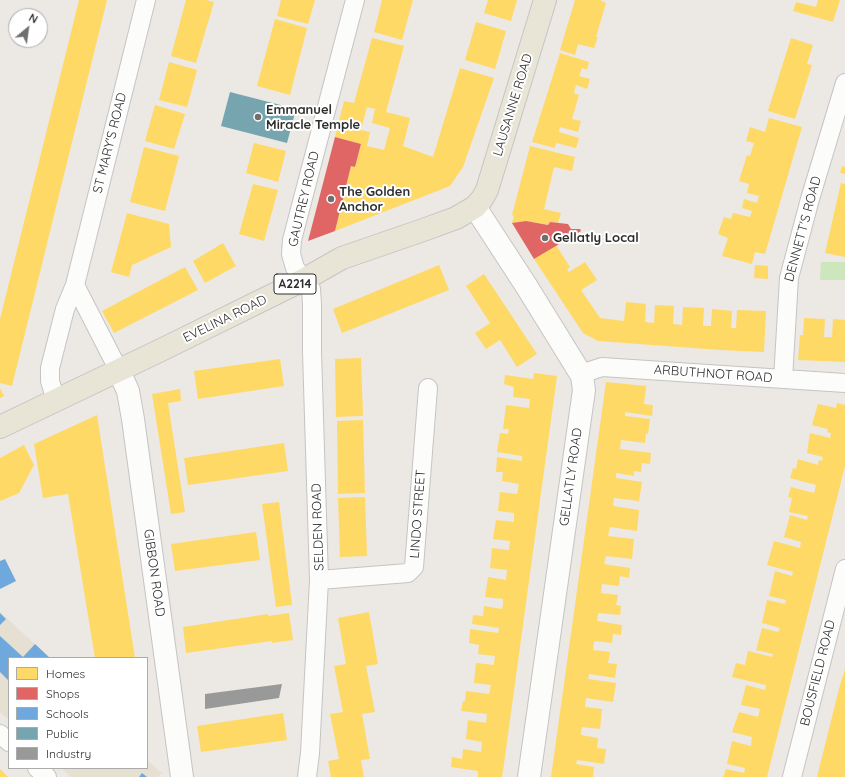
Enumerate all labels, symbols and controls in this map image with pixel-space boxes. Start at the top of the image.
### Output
north arrow [8,8,48,48]
text: N [26,10,40,26]
street label: LAUSANNE ROAD [490,52,536,158]
street label: ST MARY'S ROAD [90,91,130,195]
place label: Emmanuel Miracle Temple [266,102,360,133]
marker: Emmanuel Miracle Temple [253,112,263,122]
street label: GAUTREY ROAD [285,150,323,248]
street label: DENNETT'S ROAD [781,174,825,284]
place label: The Golden Anchor [339,184,410,215]
marker: The Golden Anchor [326,194,336,204]
place label: Gellatly Local [553,230,639,246]
marker: Gellatly Local [540,233,550,243]
road number: A2214 [274,274,316,294]
street label: EVELINA ROAD [181,292,269,346]
street label: ARBUTHNOT ROAD [653,362,773,386]
street label: GELLATLY ROAD [556,427,586,527]
street label: LINDO STREET [407,469,429,559]
street label: SELDEN ROAD [309,483,327,571]
street label: GIBBON ROAD [140,528,168,618]
street label: BOUSFIELD ROAD [797,618,839,728]
legend [8,657,148,769]
text: Homes [46,666,85,681]
text: Shops [46,686,80,701]
text: Schools [46,706,89,721]
text: Public [46,726,79,741]
text: Industry [46,746,91,761]

